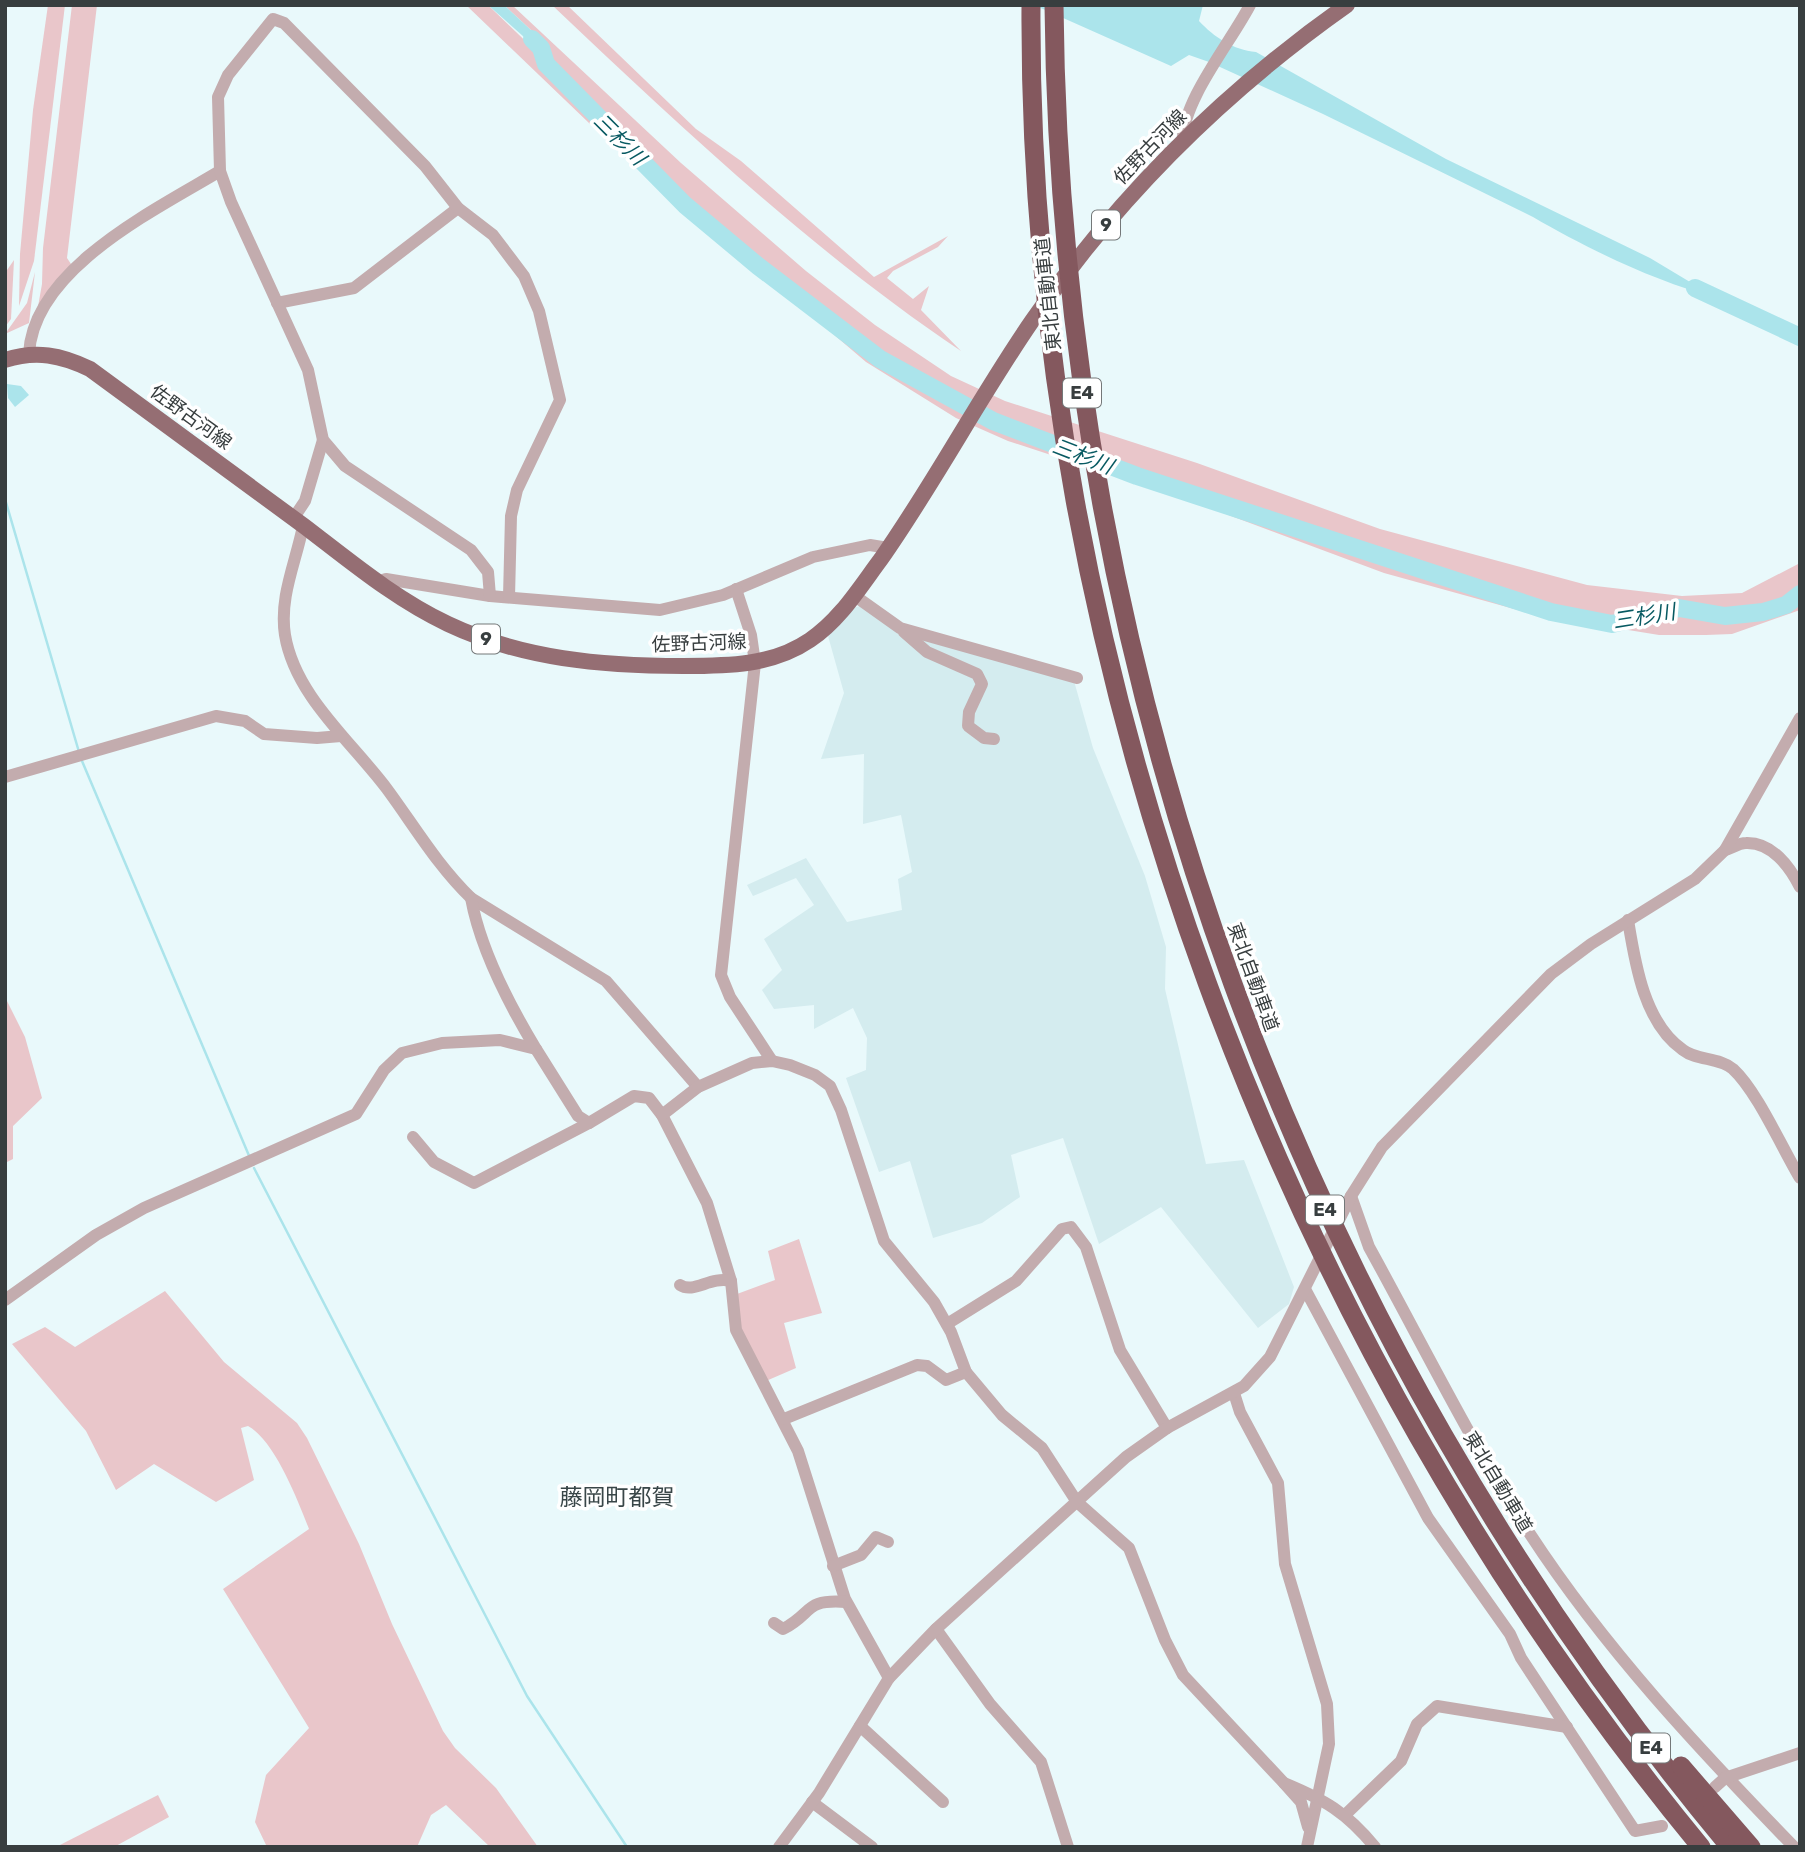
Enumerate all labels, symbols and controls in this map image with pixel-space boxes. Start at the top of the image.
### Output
street label: 佐野古河線 [1109,105,1191,189]
water label: 三杉川 [589,108,653,172]
road number: 9 [1092,210,1120,240]
street label: 東北自動車道 [1031,236,1065,352]
road number: E4 [1063,379,1101,408]
street label: 佐野古河線 [146,380,236,454]
water label: 三杉川 [1049,433,1119,480]
water label: 三杉川 [1611,598,1679,633]
road number: 9 [472,624,500,654]
street label: 佐野古河線 [651,630,747,656]
street label: 東北自動車道 [1223,919,1283,1035]
road number: E4 [1306,1196,1344,1224]
street label: 東北自動車道 [1459,1427,1537,1537]
district label: 藤岡町都賀 [560,1483,675,1511]
road number: E4 [1632,1734,1670,1763]

